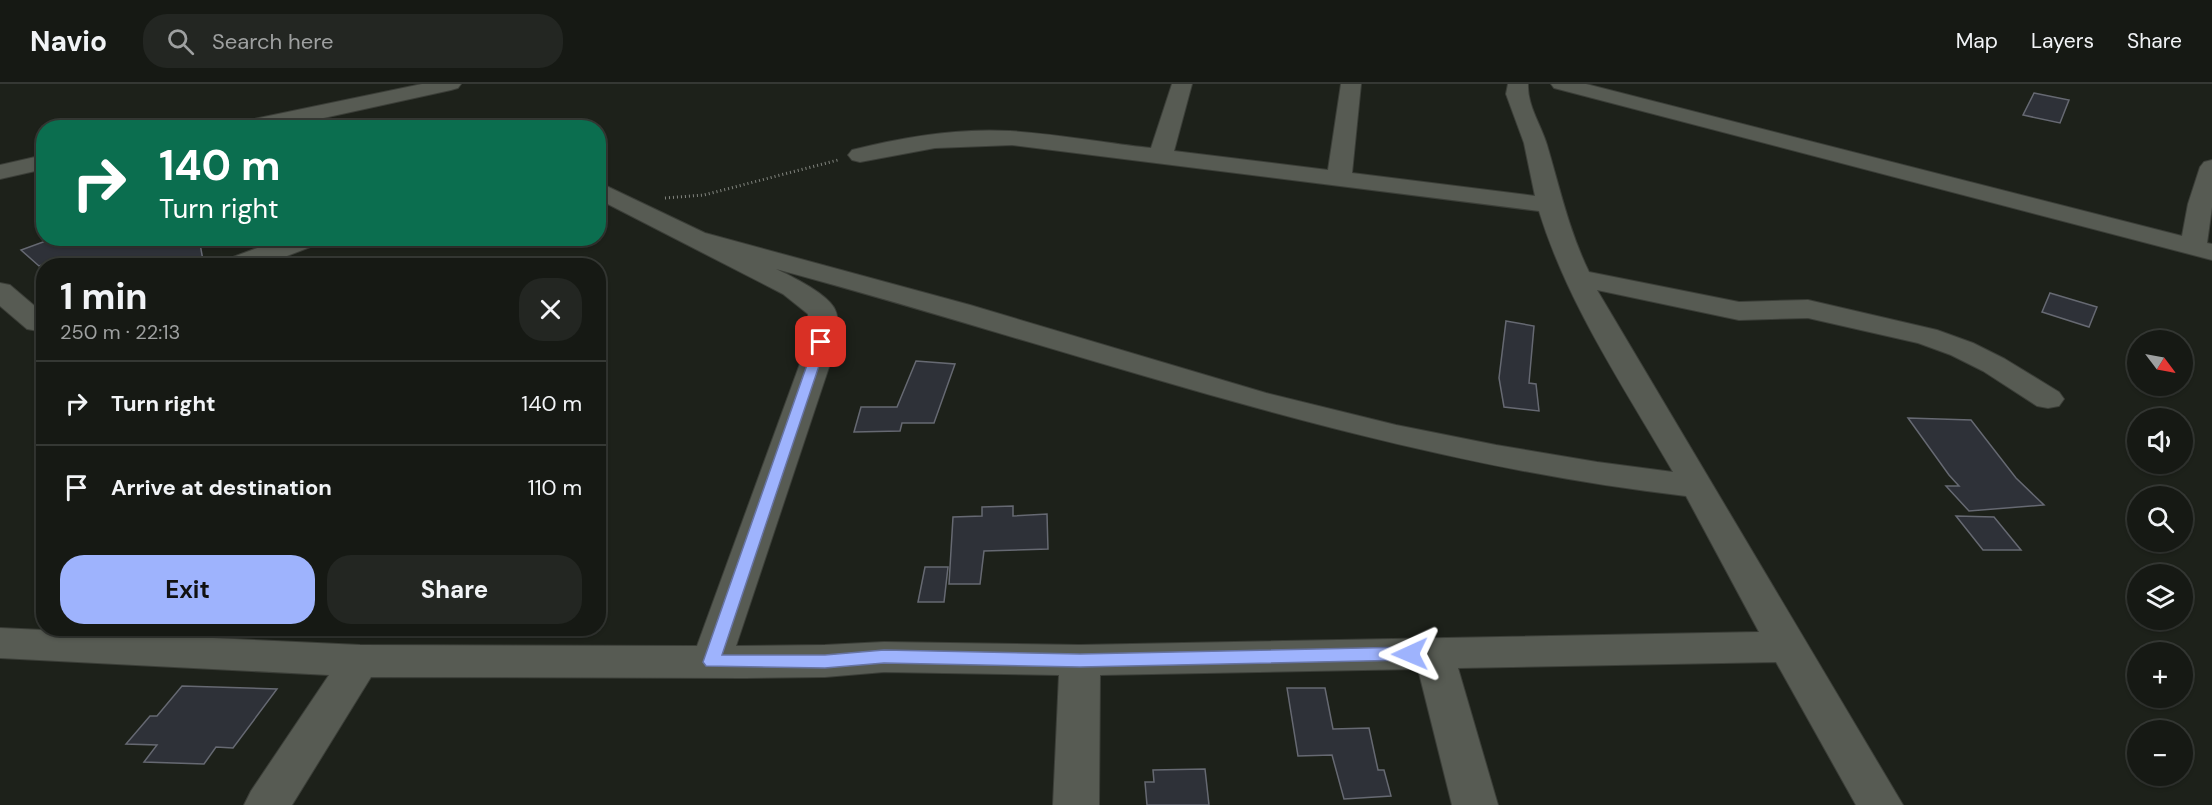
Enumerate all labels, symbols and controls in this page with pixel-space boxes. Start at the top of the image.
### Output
search box [143,14,563,68]
text: Navio [30,23,107,60]
icon: search [164,25,197,58]
text: Search here [212,27,333,56]
text: Map [1956,27,1998,55]
text: Layers [2031,27,2094,55]
text: Share [2127,27,2182,55]
text: 140 m [159,138,281,193]
icon: right [60,144,138,222]
text: Turn right [159,191,279,226]
text: 1 min [60,273,148,320]
button: close [519,278,582,341]
pin [795,316,846,367]
text: 250 m · 22:13 [60,319,180,345]
icon: arrive [804,325,837,358]
north arrow [2127,330,2193,396]
map controls [2127,330,2193,786]
icon: right [60,387,93,420]
text: Turn right [111,389,216,418]
text: 140 m [521,389,582,418]
button: sound [2127,408,2193,474]
icon: arrive [60,471,93,504]
text: Arrive at destination [111,473,332,502]
text: 110 m [528,473,582,502]
button: search [2127,486,2193,552]
button: Exit [60,555,315,624]
button: Share [327,555,582,624]
button: layers [2127,564,2193,630]
position arrow [1378,622,1442,686]
button: + [2127,642,2193,708]
button: − [2127,720,2193,786]

